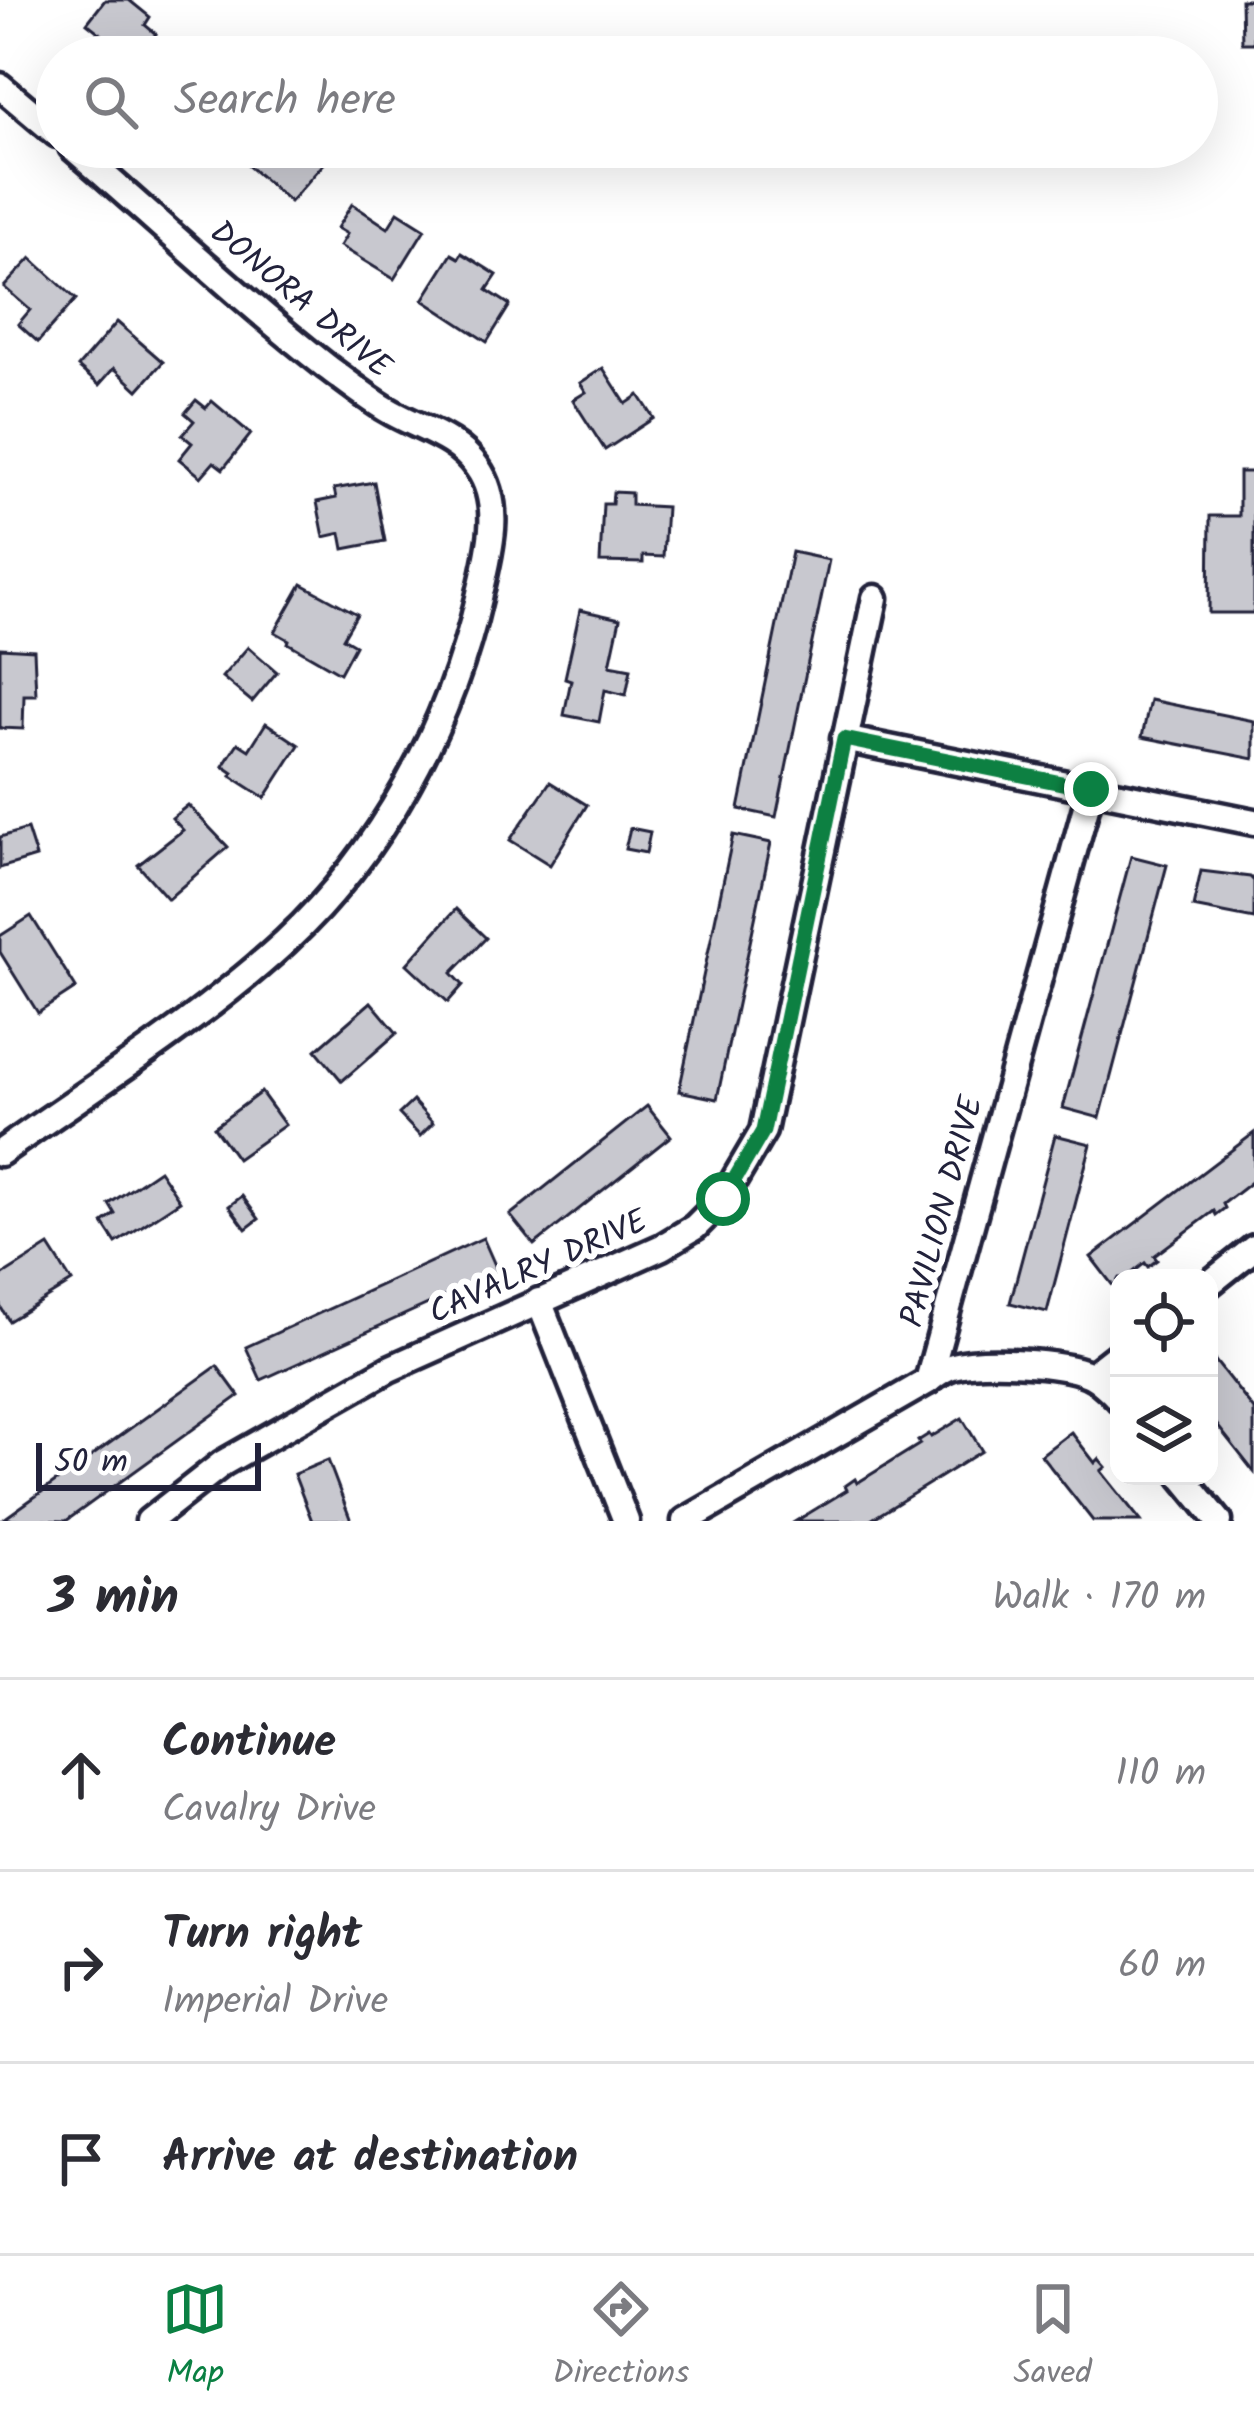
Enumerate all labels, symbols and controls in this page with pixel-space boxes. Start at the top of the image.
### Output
search box [36,36,1218,168]
text: Search here [174,66,396,138]
icon: search [78,69,144,135]
street label: DONORA DRIVE [197,208,403,394]
route end [1064,762,1118,816]
street label: PAVILION DRIVE [887,1090,1000,1333]
route start [696,1172,750,1226]
street label: CAVALRY DRIVE [420,1196,657,1340]
map controls [1110,1269,1218,1485]
button: locate [1110,1269,1218,1377]
button: layers [1110,1377,1218,1485]
scale bar [36,1437,261,1490]
text: 50 m [54,1437,128,1490]
text: 3 min [48,1559,179,1640]
text: Walk · 170 m [992,1568,1206,1630]
text: Continue [162,1708,336,1780]
icon: ahead [48,1742,114,1808]
text: 110 m [1115,1744,1206,1806]
text: Cavalry Drive [162,1780,376,1842]
text: Turn right [162,1900,362,1972]
icon: right [48,1934,114,2000]
text: 60 m [1118,1936,1206,1998]
text: Imperial Drive [162,1972,388,2034]
text: Arrive at destination [162,2123,578,2195]
icon: arrive [48,2126,114,2192]
tab: Map [162,2276,228,2401]
tab: Directions [552,2276,689,2401]
tab: Saved [1014,2276,1092,2401]

